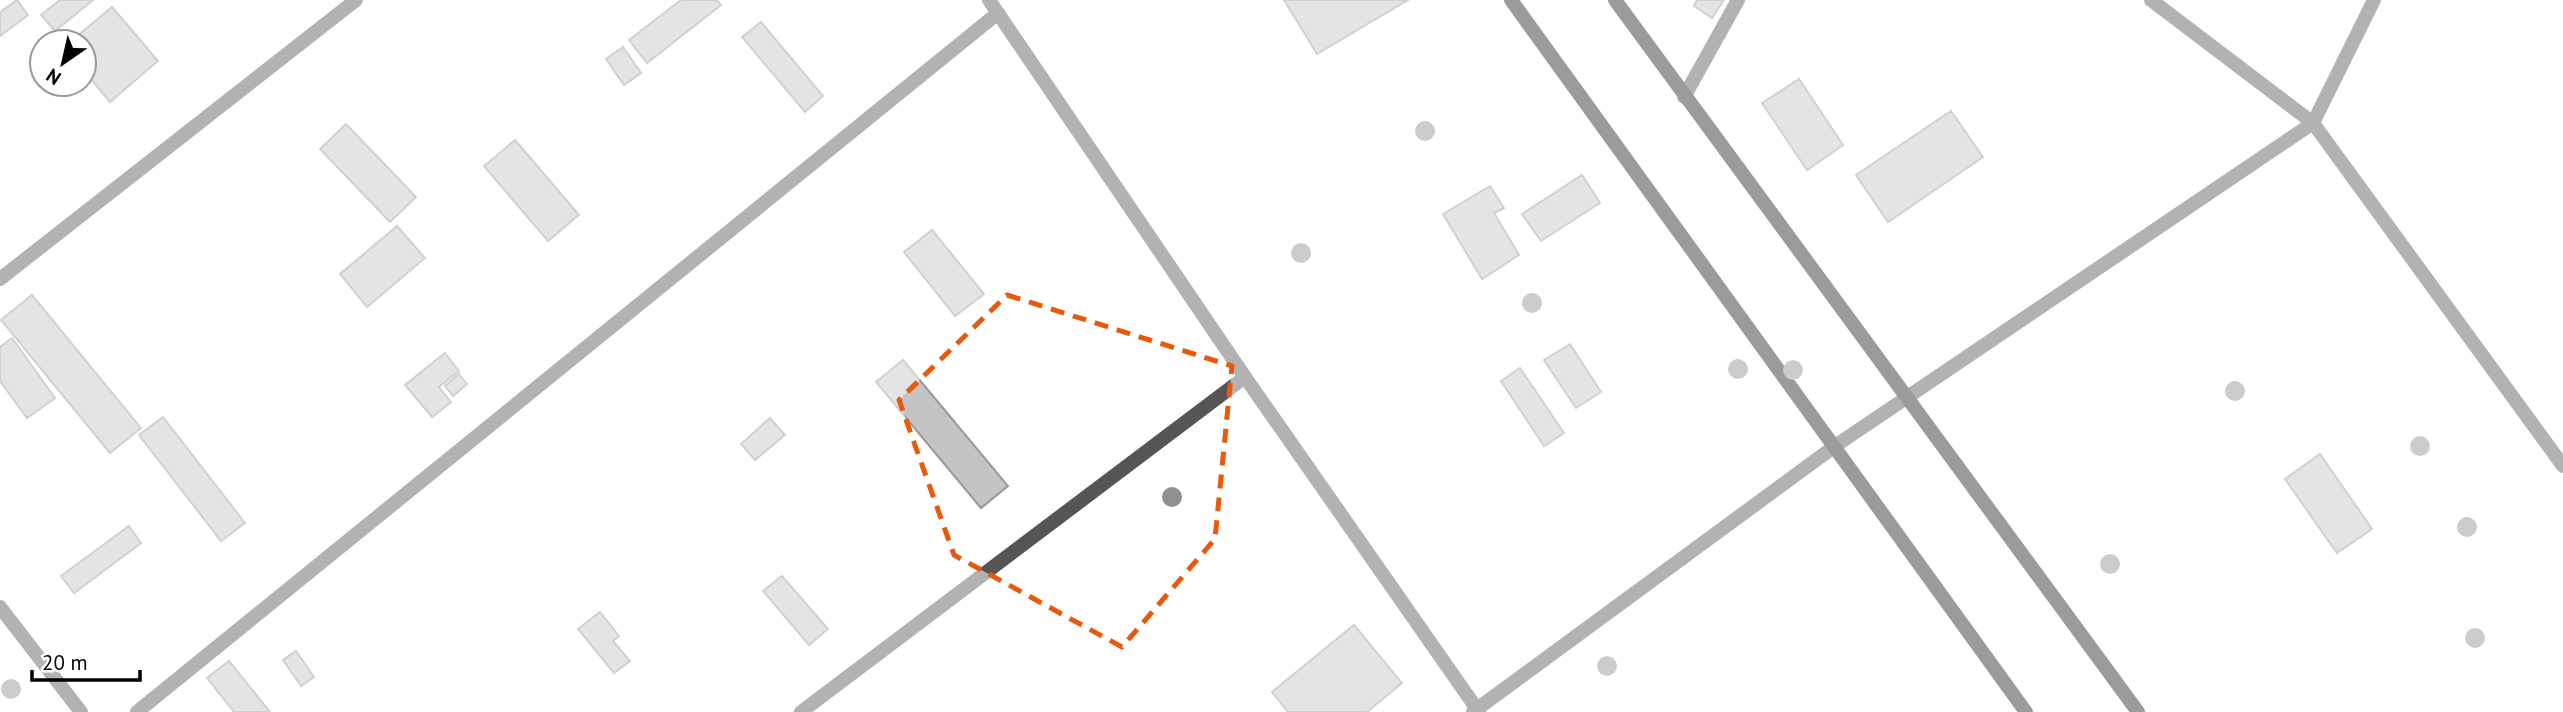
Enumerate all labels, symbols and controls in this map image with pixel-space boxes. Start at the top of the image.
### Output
north arrow [28,28,98,98]
text: N [42,64,65,91]
scale bar [32,638,140,682]
text: 20 m [42,649,88,676]

